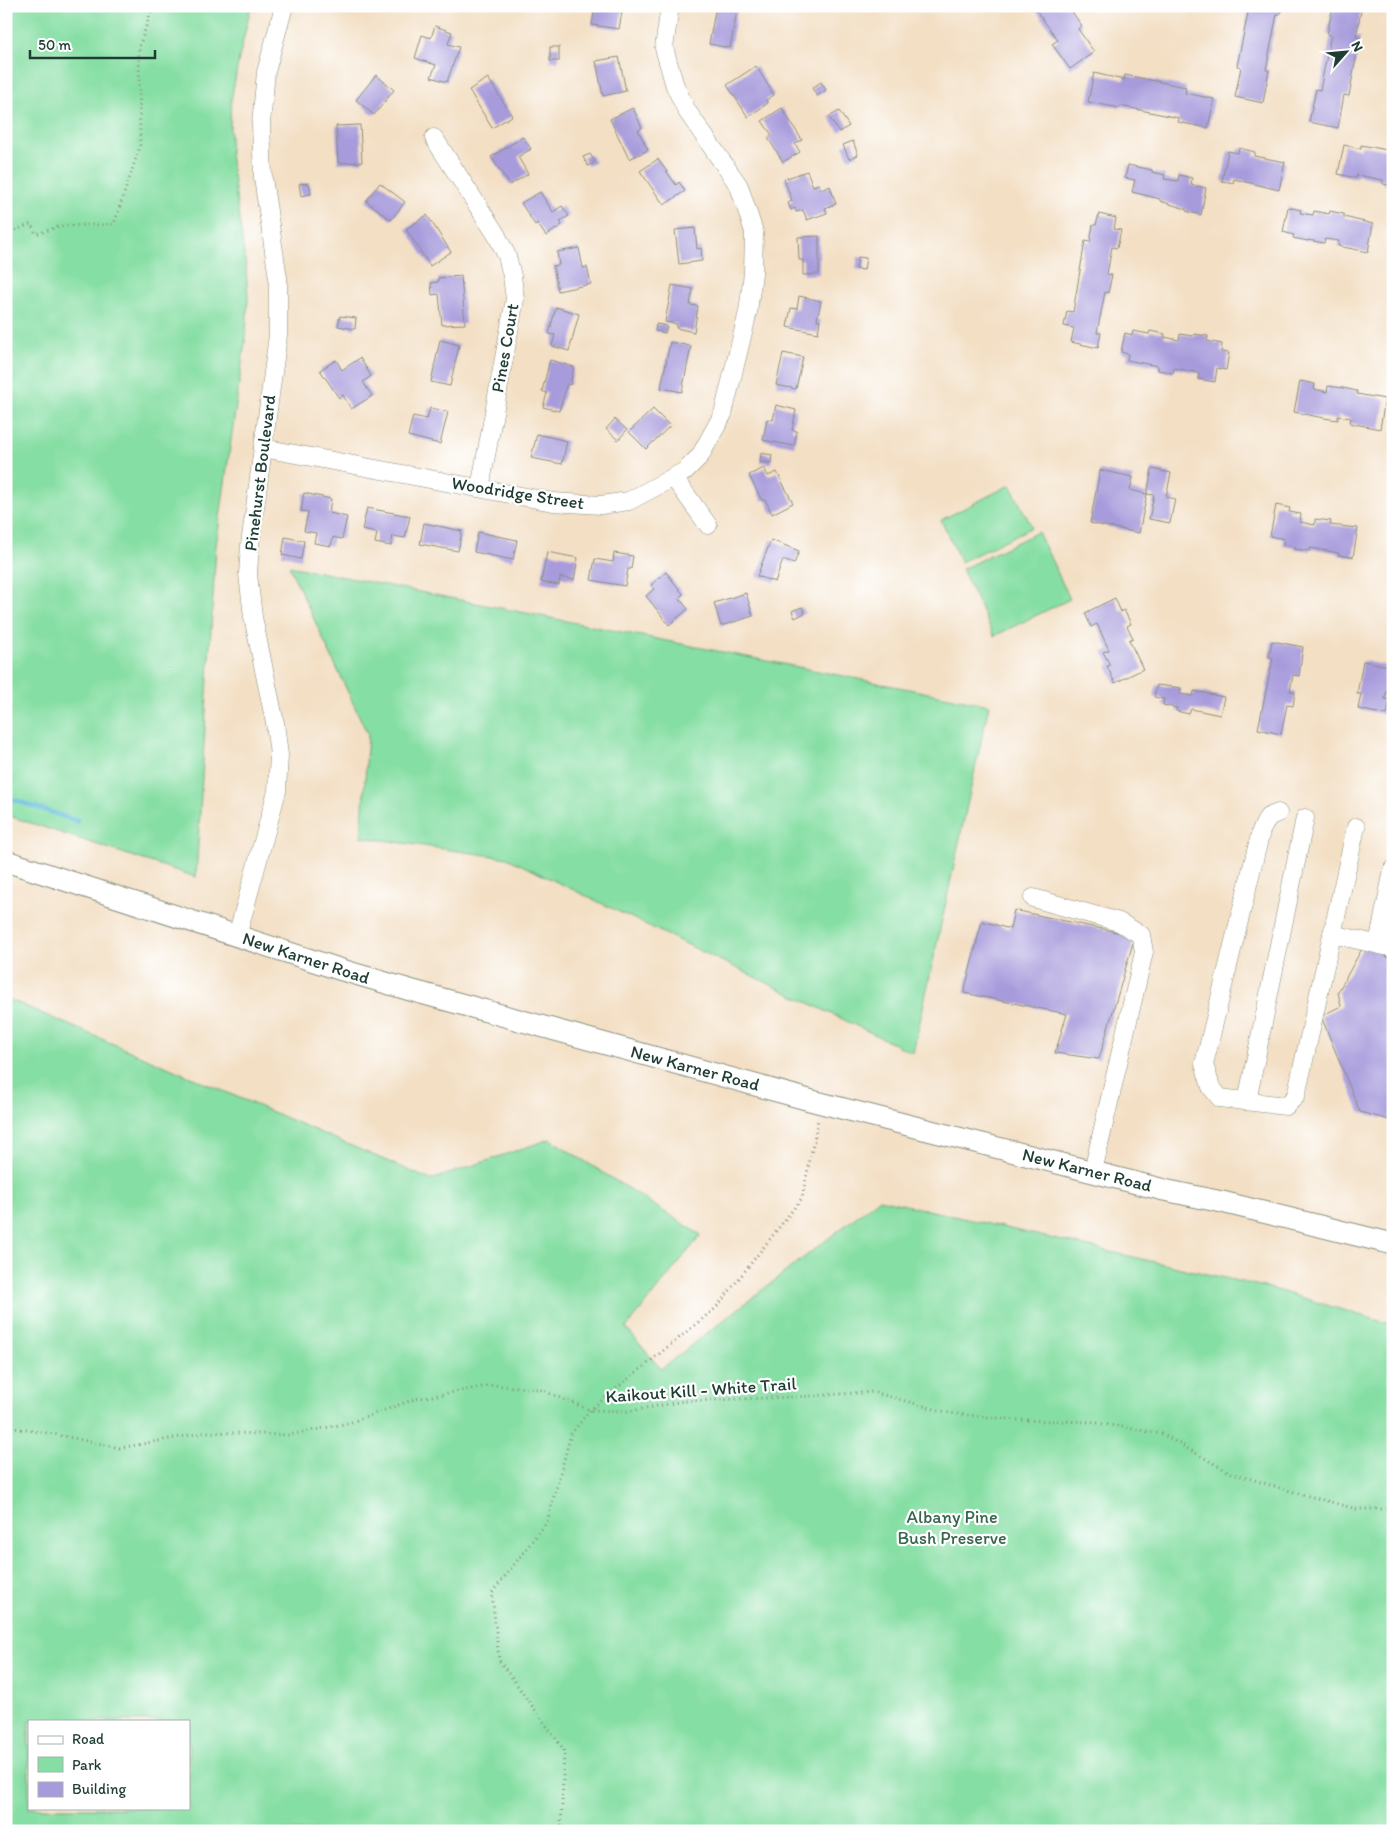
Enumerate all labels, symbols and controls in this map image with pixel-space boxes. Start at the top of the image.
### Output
scale bar [30,28,155,60]
north arrow [1322,28,1372,78]
text: 50 m [38,36,71,54]
text: N [1347,38,1367,54]
street label: Pines Court [486,301,524,394]
street label: Pinehurst Boulevard [239,393,281,552]
street label: Woodridge Street [450,472,586,514]
street label: New Karner Road [240,927,373,989]
street label: New Karner Road [628,1040,762,1096]
street label: New Karner Road [1020,1143,1154,1197]
street label: Kaikout Kill - White Trail [605,1372,797,1408]
park label: Albany Pine Bush Preserve [897,1506,1007,1549]
legend [28,1720,190,1810]
text: Road [72,1730,105,1748]
text: Park [72,1756,102,1774]
text: Building [72,1780,126,1798]

